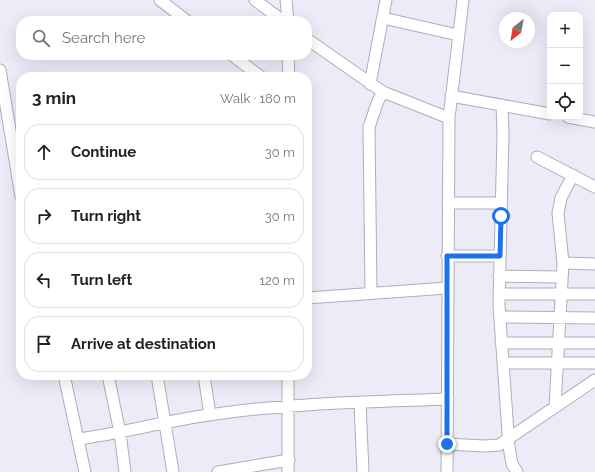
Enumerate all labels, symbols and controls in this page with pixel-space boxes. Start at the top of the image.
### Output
north arrow [499,12,535,48]
map controls [547,12,583,120]
button: + [547,12,583,48]
search box [16,16,312,60]
icon: search [30,27,52,49]
text: Search here [62,29,145,47]
button: − [547,48,583,84]
button: locate [547,84,583,120]
text: 3 min [32,88,76,108]
text: Walk · 180 m [220,91,296,106]
icon: ahead [33,141,55,163]
text: Continue [71,143,136,161]
text: 30 m [265,145,295,160]
icon: right [33,205,55,227]
text: Turn right [71,207,141,225]
route start [492,207,510,225]
text: 30 m [265,209,295,224]
icon: left [33,269,55,291]
text: Turn left [71,271,132,289]
text: 120 m [259,273,295,288]
icon: arrive [33,333,55,355]
text: Arrive at destination [71,335,216,353]
route end [438,435,456,453]

